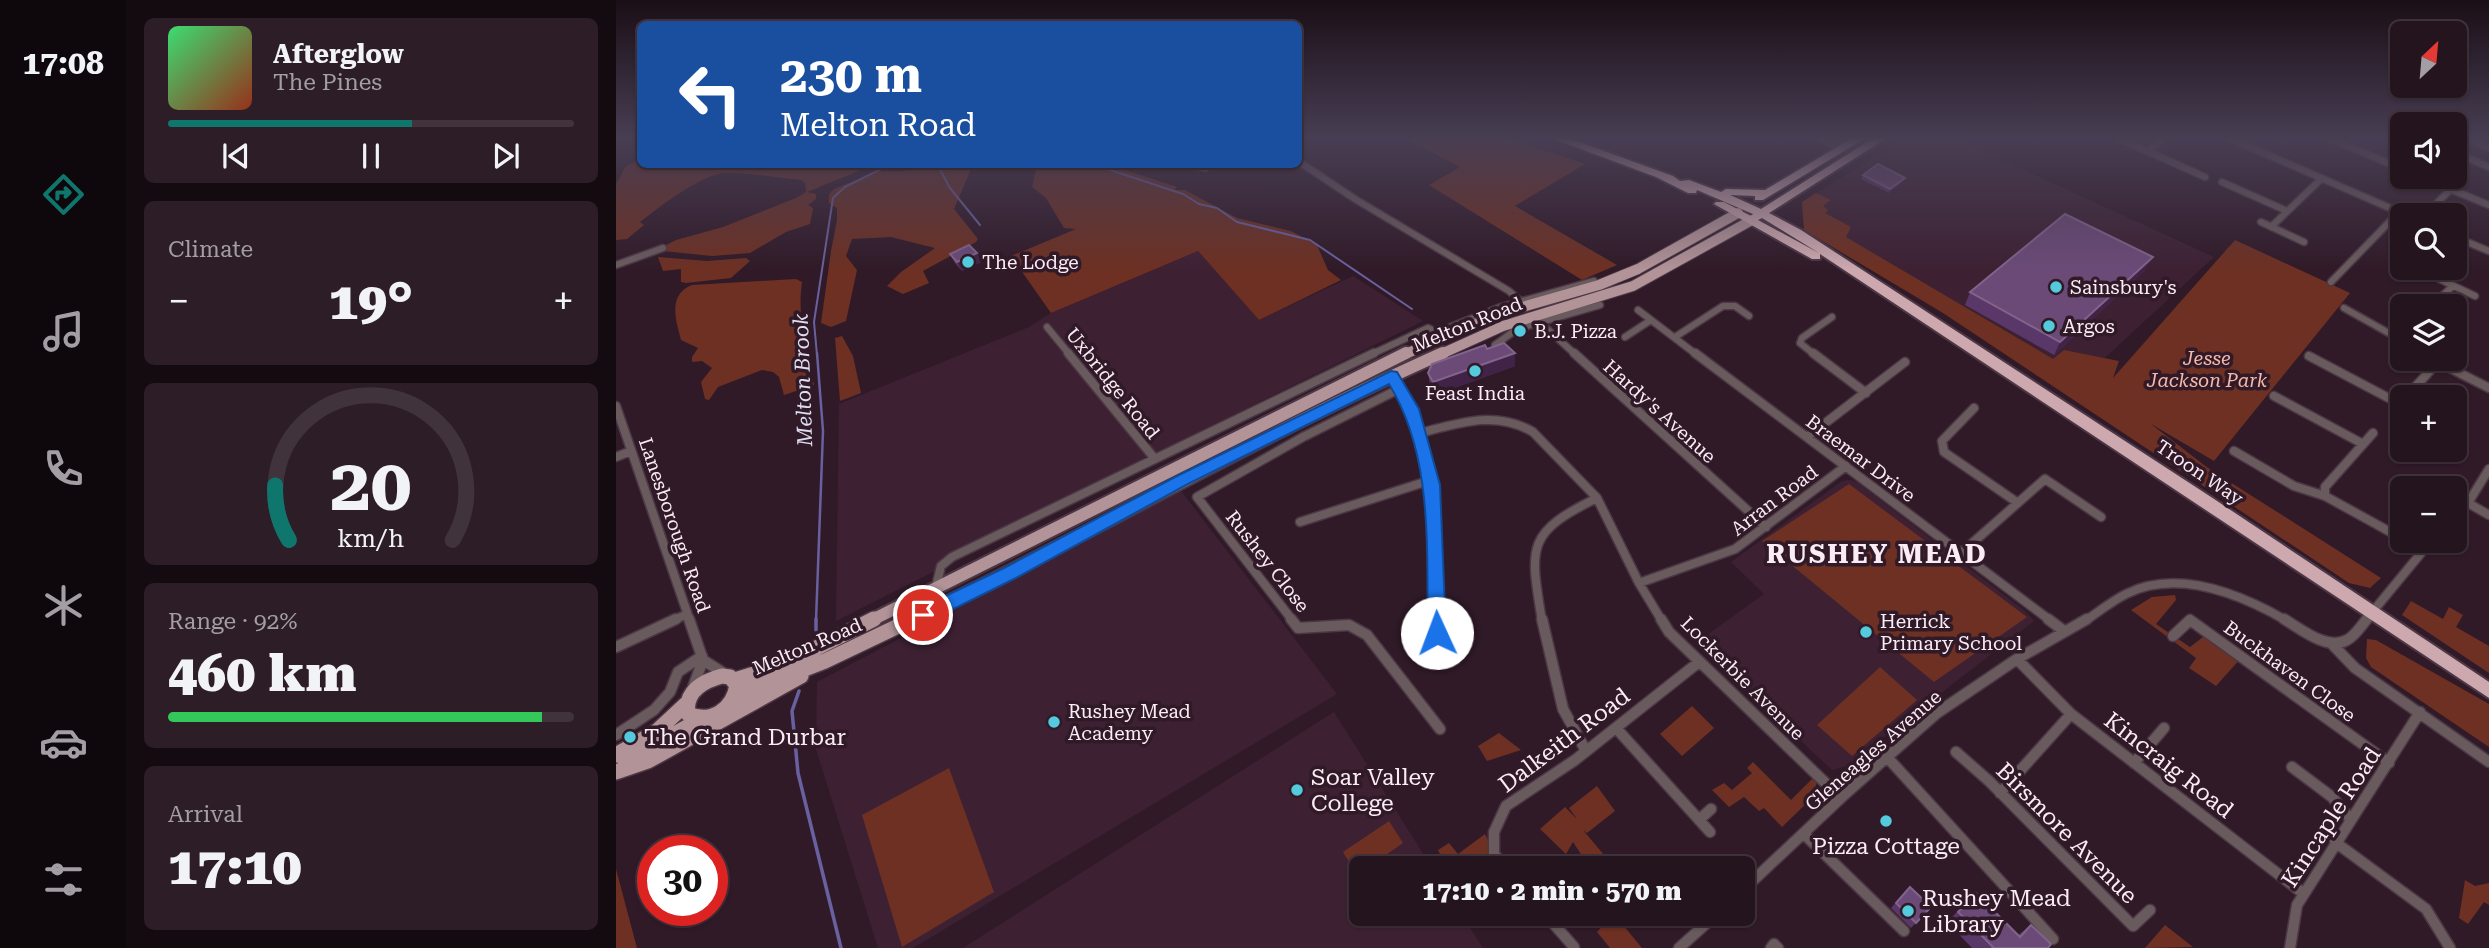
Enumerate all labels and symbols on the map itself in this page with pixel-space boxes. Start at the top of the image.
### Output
north arrow [2390,21,2468,98]
place label: The Lodge [982,251,1079,274]
marker: The Lodge [960,254,976,270]
place label: Sainsbury's [2070,276,2177,299]
marker: Sainsbury's [2048,279,2064,295]
street label: Melton Road [1409,292,1525,357]
water label: Melton Brook [789,313,817,448]
place label: Argos [2063,315,2115,338]
marker: Argos [2041,318,2057,334]
place label: B.J. Pizza [1534,320,1618,343]
street label: Uxbridge Road [1061,323,1164,444]
marker: B.J. Pizza [1512,323,1528,339]
park label: Jesse Jackson Park [2146,347,2268,392]
street label: Hardy's Avenue [1599,355,1721,468]
marker: Feast India [1467,363,1483,379]
place label: Feast India [1425,382,1526,405]
street label: Braemar Drive [1802,410,1920,507]
street label: Lanesborough Road [634,435,715,616]
street label: Troon Way [2152,435,2248,510]
street label: Arran Road [1726,460,1822,541]
street label: Rushey Close [1221,506,1314,617]
district label: RUSHEY MEAD [1766,539,1988,569]
pin [893,585,953,645]
position arrow [1400,596,1474,670]
place label: Herrick Primary School [1880,610,2022,655]
street label: Lockerbie Avenue [1676,612,1809,745]
street label: Melton Road [749,613,865,680]
street label: Buckhaven Close [2219,616,2360,727]
marker: Herrick Primary School [1858,624,1874,640]
street label: Dalkeith Road [1493,682,1635,798]
street label: Gleneagles Avenue [1801,685,1946,816]
place label: Rushey Mead Academy [1068,700,1191,745]
street label: Kincraig Road [2099,707,2239,824]
marker: Rushey Mead Academy [1046,714,1062,730]
place label: The Grand Durbar [644,724,846,751]
marker: The Grand Durbar [622,729,638,745]
street label: Kincaple Road [2276,742,2387,892]
street label: Birsmore Avenue [1991,757,2143,909]
place label: Soar Valley College [1311,764,1435,817]
marker: Soar Valley College [1289,782,1305,798]
marker: Pizza Cottage [1878,813,1894,829]
place label: Pizza Cottage [1812,833,1960,860]
speed limit sign: 30 [637,835,728,926]
place label: Rushey Mead Library [1922,885,2071,938]
marker: Rushey Mead Library [1900,903,1916,919]

